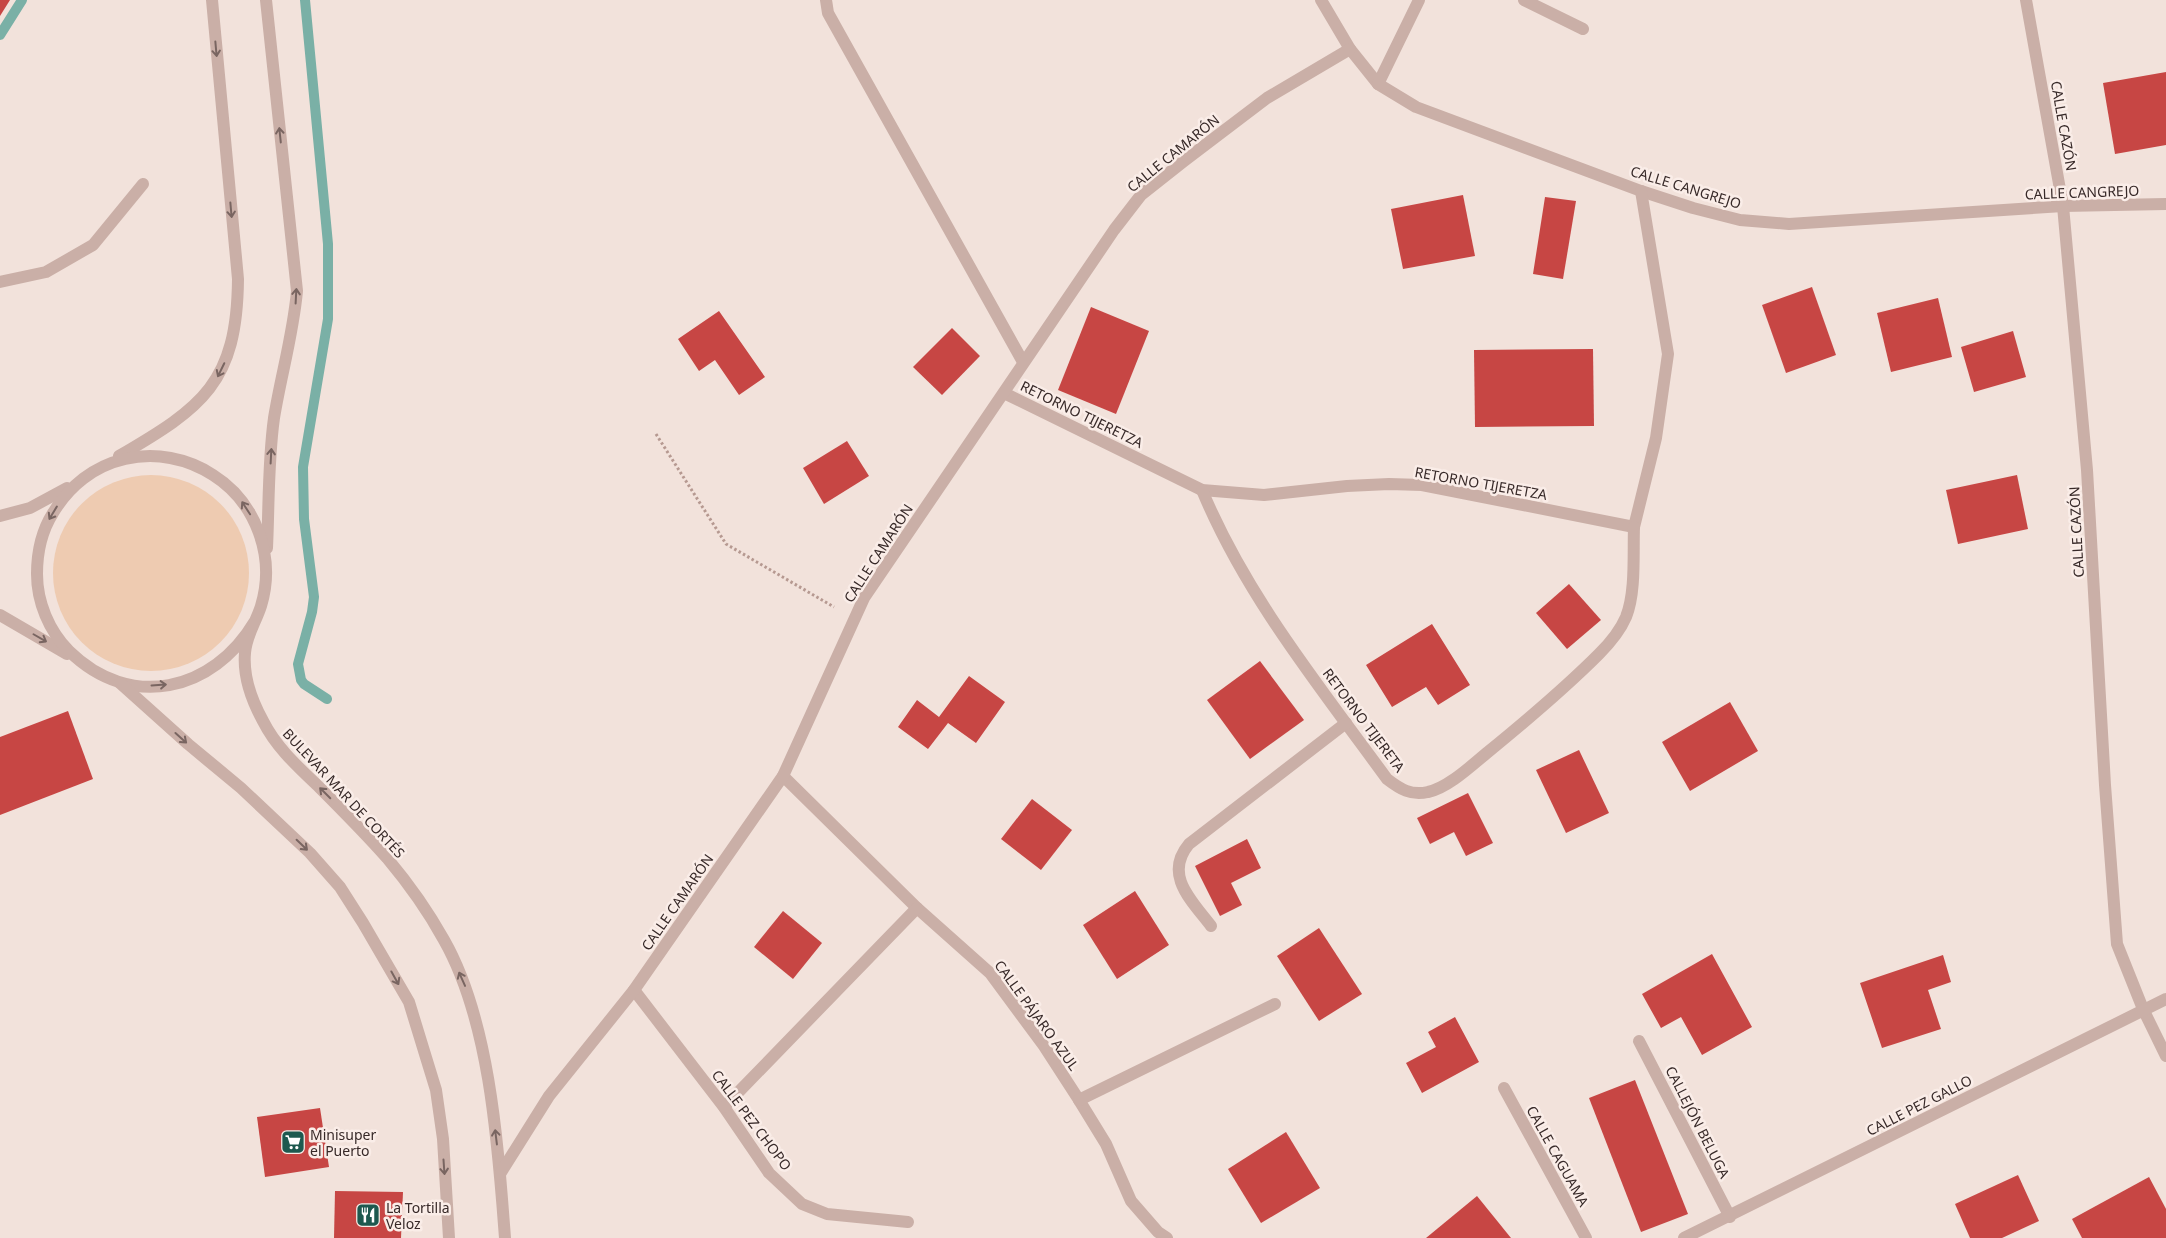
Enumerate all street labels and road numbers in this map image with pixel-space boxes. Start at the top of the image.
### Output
street label: CALLE CAZÓN [2047,79,2081,173]
street label: CALLE CAMARÓN [1123,110,1223,196]
street label: CALLE CANGREJO [1628,161,1744,213]
street label: CALLE CANGREJO [2024,181,2140,203]
street label: RETORNO TIJERETZA [1018,376,1147,452]
street label: RETORNO TIJERETZA [1413,462,1549,504]
street label: CALLE CAZÓN [2064,486,2088,578]
street label: CALLE CAMARÓN [839,500,917,606]
street label: RETORNO TIJERETA [1319,664,1409,776]
street label: BULEVAR MAR DE CORTÉS [279,724,409,862]
street label: CALLE CAMARÓN [637,850,717,954]
street label: CALLE PÁJARO AZUL [991,956,1083,1074]
street label: CALLEJÓN BELUGA [1661,1063,1735,1181]
street label: CALLE PEZ CHOPO [708,1066,796,1174]
street label: CALLE PEZ GALLO [1863,1070,1975,1140]
street label: CALLE CAGUAMA [1522,1102,1594,1210]

